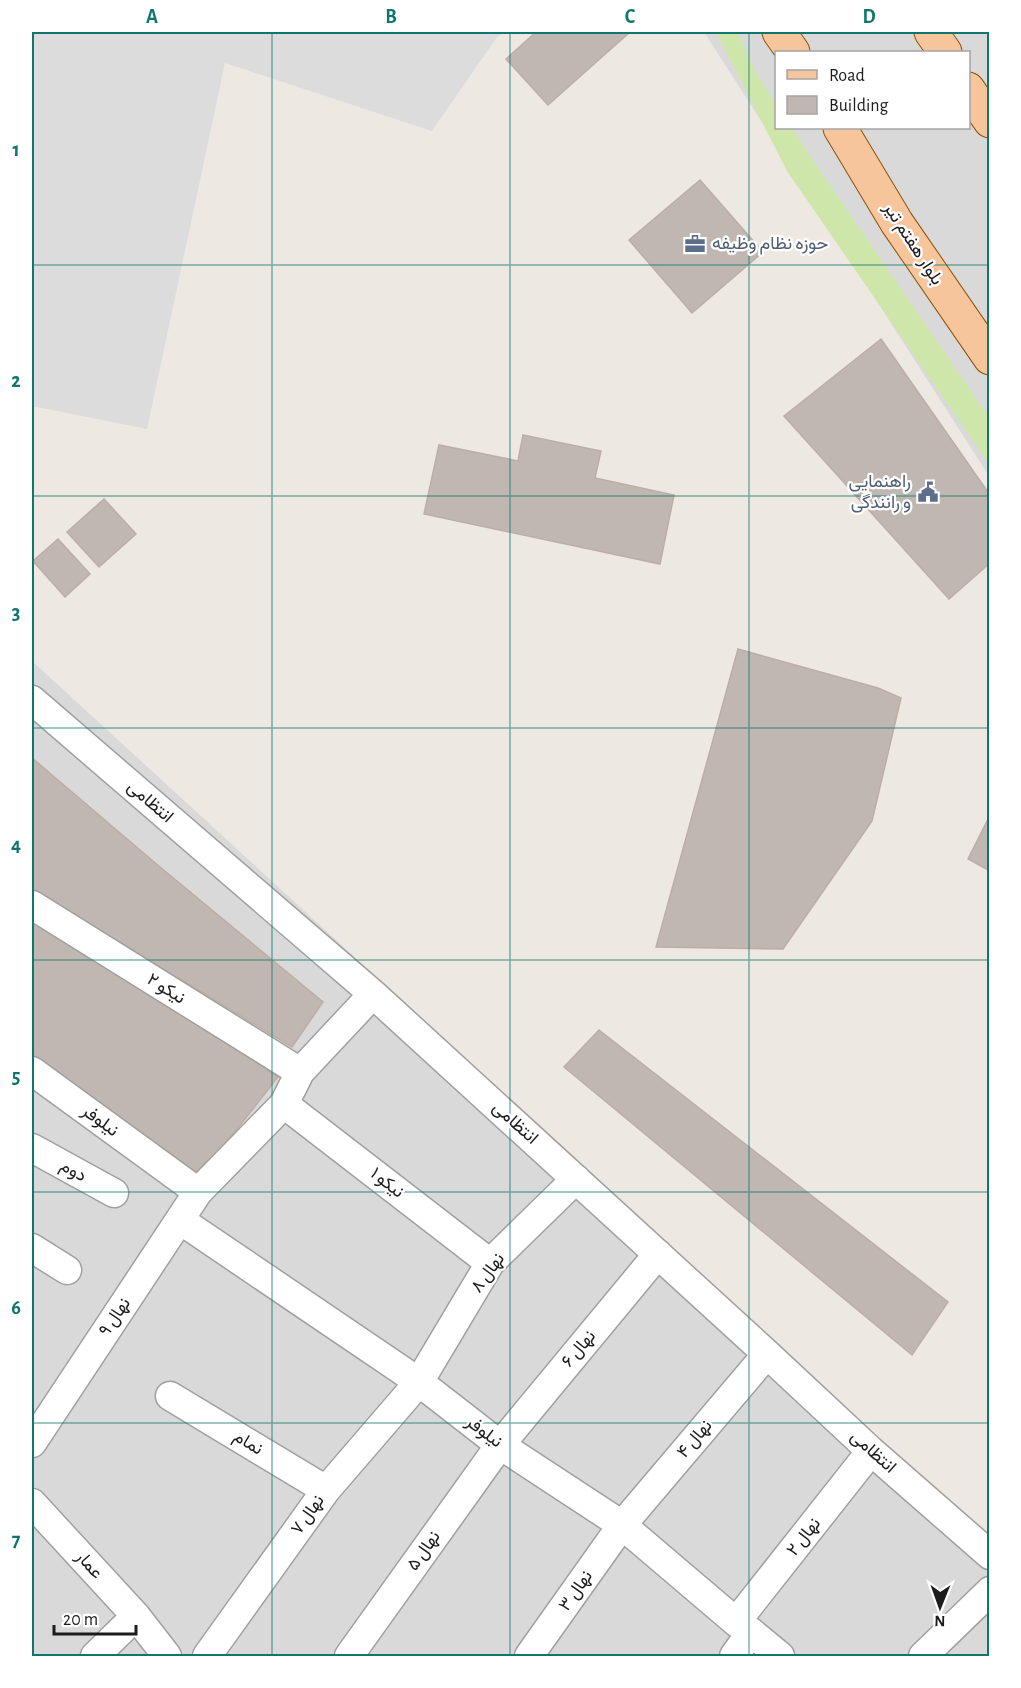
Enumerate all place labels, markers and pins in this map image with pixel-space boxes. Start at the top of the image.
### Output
office icon: حوزه نظام وظیفه [683,232,707,256]
place label: حوزه نظام وظیفه [712,235,828,255]
place label: راهنمایی و رانندگی [849,473,911,513]
public building icon: راهنمایی و رانندگی [916,480,940,504]

